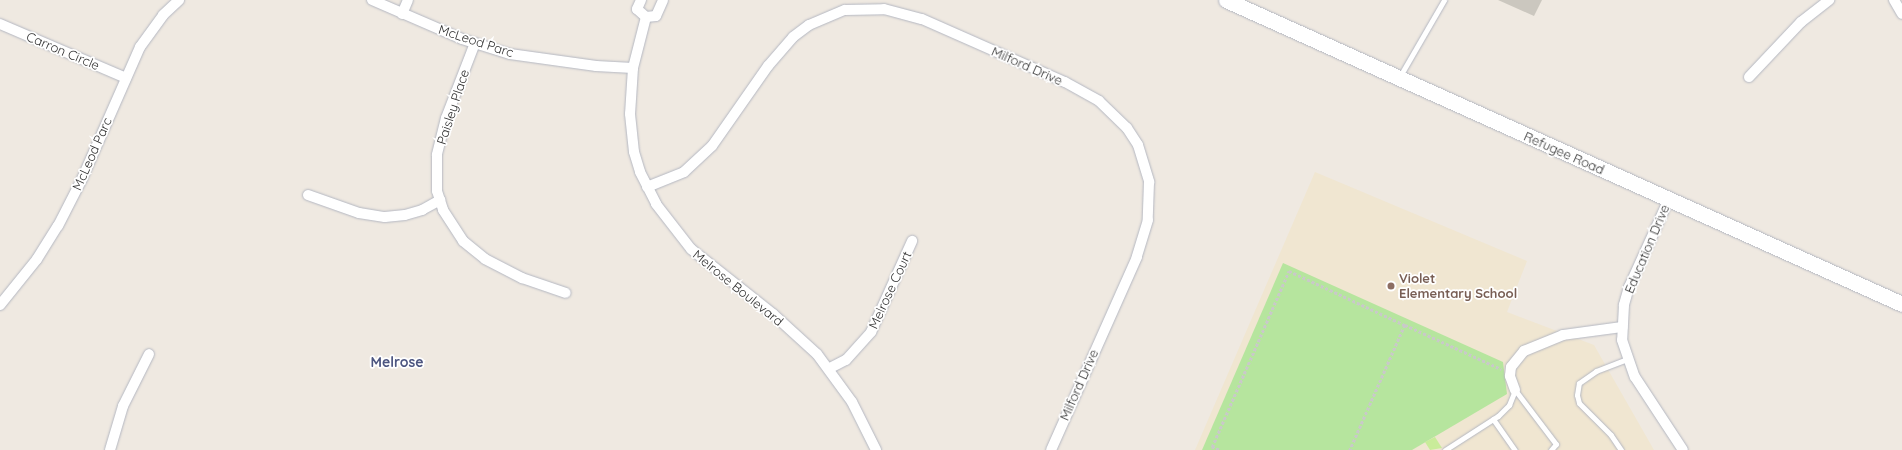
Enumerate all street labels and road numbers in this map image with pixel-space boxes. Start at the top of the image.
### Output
street label: McLeod Parc [436,22,516,60]
street label: Carron Circle [24,29,102,73]
street label: Milford Drive [989,43,1065,89]
street label: Paisley Place [433,67,473,147]
street label: McLeod Parc [69,115,115,193]
street label: Refugee Road [1521,128,1607,178]
street label: Education Drive [1621,202,1673,296]
street label: Melrose Boulevard [690,247,786,329]
street label: Melrose Court [865,249,915,331]
street label: Milford Drive [1056,347,1102,423]

